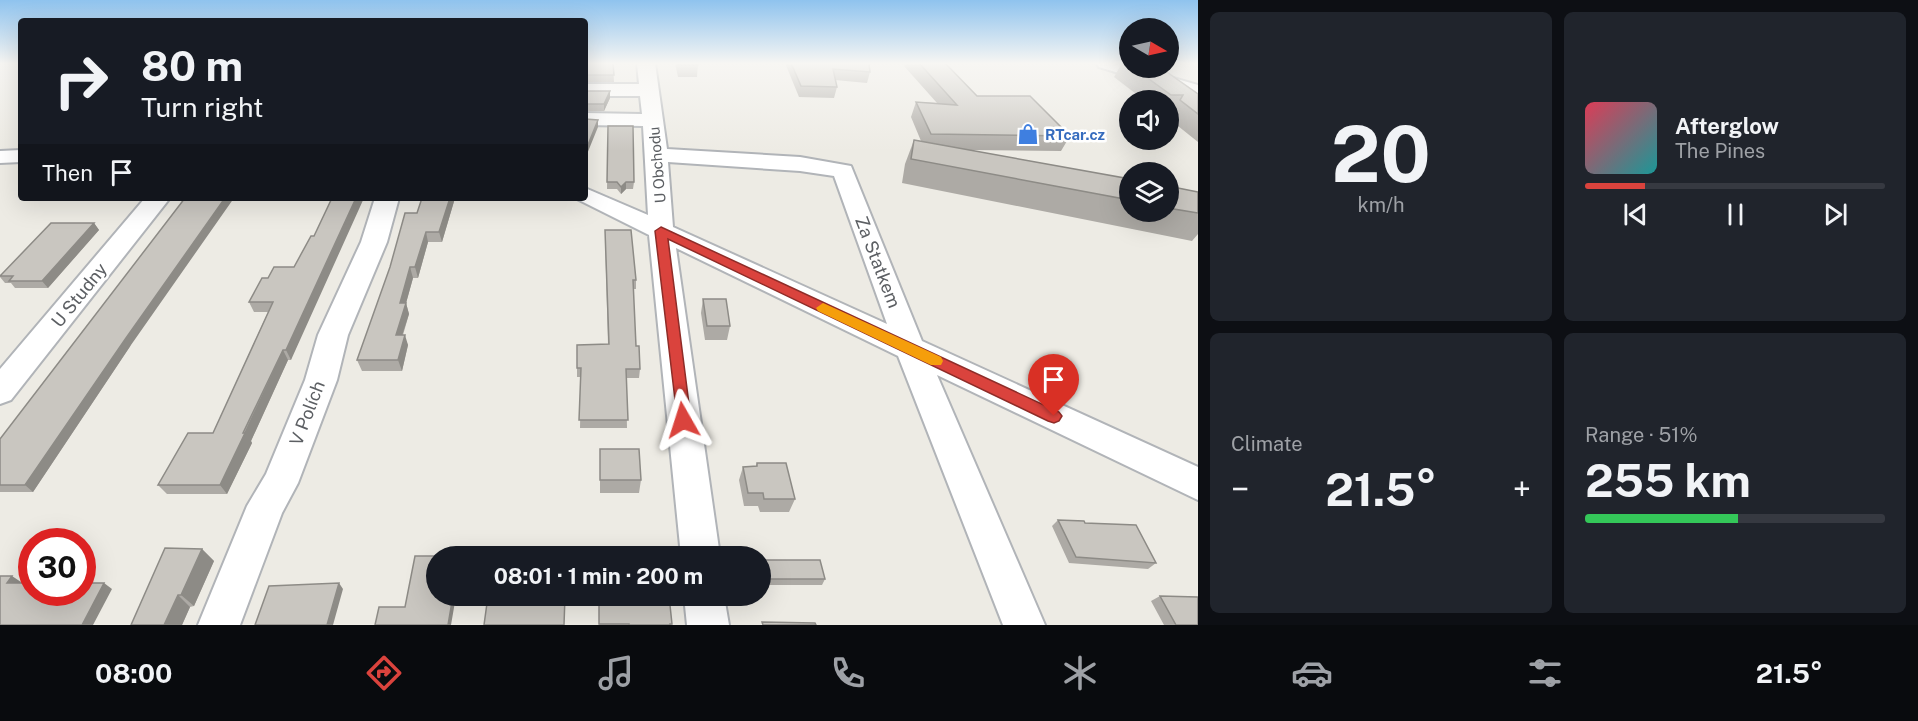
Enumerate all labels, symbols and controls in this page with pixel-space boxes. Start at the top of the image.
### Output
north arrow [1119,18,1179,78]
map controls [1119,18,1179,222]
text: 80 m [141,41,243,90]
icon: right [42,42,120,120]
button: sound [1119,90,1179,150]
text: Turn right [141,91,264,123]
text: 20 [1331,108,1431,200]
text: Afterglow [1675,113,1779,139]
shop icon: RTcar.cz [1016,122,1040,146]
street label: U Obchodu [645,126,669,204]
place label: RTcar.cz [1045,126,1105,143]
text: The Pines [1675,139,1765,163]
icon: arrive [105,156,138,189]
text: Then [42,160,93,186]
button: layers [1119,162,1179,222]
text: km/h [1357,193,1405,217]
icon: previous [1619,198,1652,231]
icon: pause [1719,198,1752,231]
icon: next [1819,198,1852,231]
street label: Za Statkem [851,213,905,311]
street label: U Studny [47,258,111,331]
pin [1028,354,1079,416]
icon: arrive [1037,363,1070,396]
street label: V Polích [285,378,329,448]
position arrow [651,388,715,452]
text: Range · 51% [1585,423,1697,447]
text: Climate [1231,432,1303,456]
text: 255 km [1585,454,1751,507]
text: 21.5° [1325,463,1437,516]
text: − [1231,470,1249,508]
text: + [1513,470,1531,508]
speed limit sign: 30 [18,528,96,606]
text: 08:01 · 1 min · 200 m [494,563,703,589]
icon: directions [363,652,405,694]
icon: music [595,652,637,694]
icon: phone [827,652,869,694]
icon: climate [1059,652,1101,694]
icon: car [1291,652,1333,694]
icon: filters [1524,652,1566,694]
text: 08:00 [95,657,173,689]
text: 21.5° [1756,657,1823,689]

